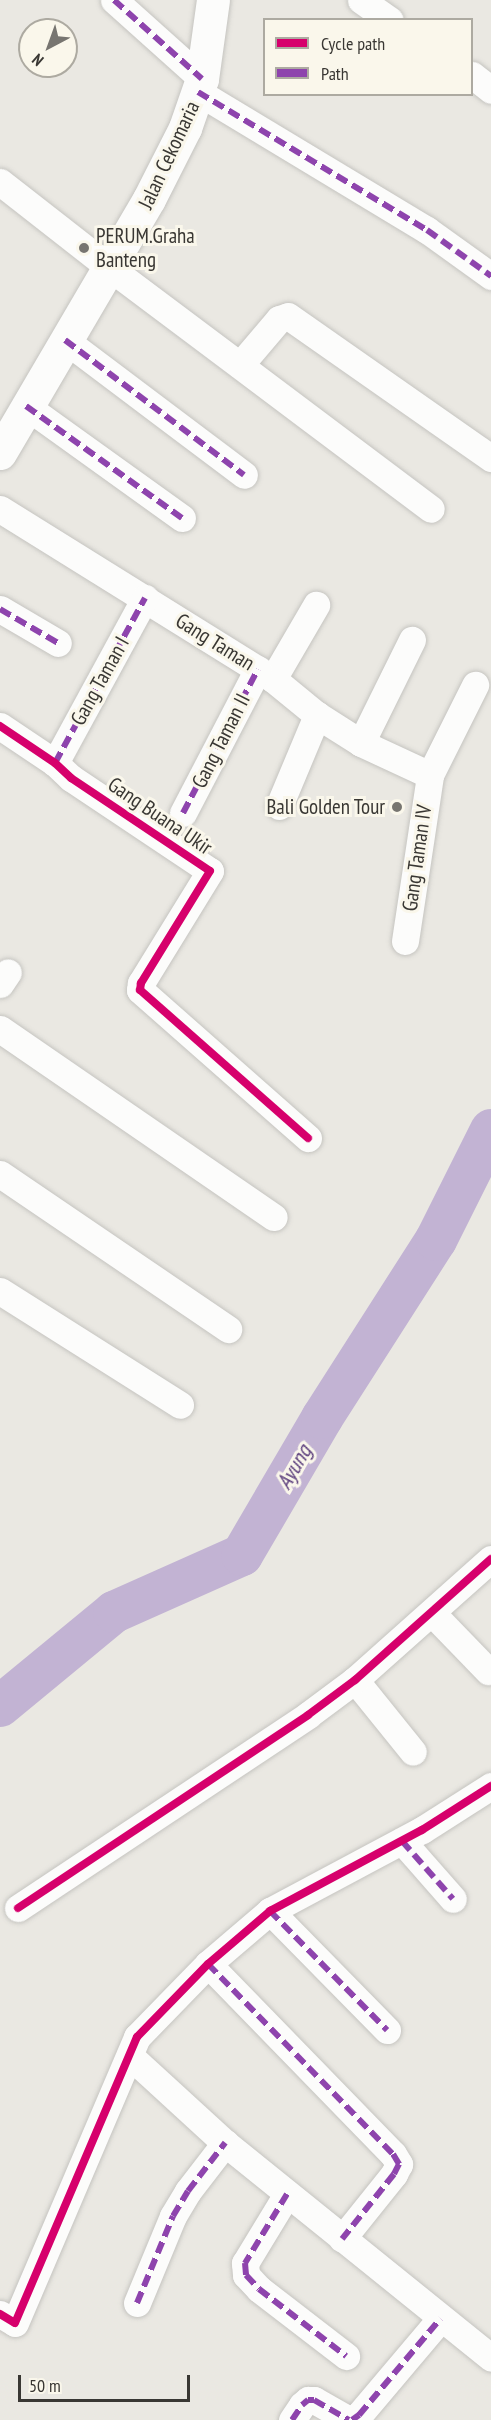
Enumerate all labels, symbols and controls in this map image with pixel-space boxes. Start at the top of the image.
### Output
north arrow [18,18,78,78]
legend [263,18,473,96]
text: Cycle path [321,32,385,55]
text: N [28,50,47,70]
text: Path [321,62,349,85]
street label: Jalan Cekomaria [133,97,205,213]
place label: PERUM.Graha Banteng [96,223,195,273]
marker: PERUM.Graha Banteng [77,241,91,255]
street label: Gang Taman [171,608,259,676]
street label: Gang Taman I [65,632,135,730]
street label: Gang Taman II [186,689,256,793]
street label: Gang Buana Ukir [103,772,217,860]
place label: Bali Golden Tour [266,794,385,820]
marker: Bali Golden Tour [390,800,404,814]
street label: Gang Taman IV [397,803,437,913]
water label: Ayung [271,1440,317,1494]
scale bar [21,2363,194,2401]
text: 50 m [29,2374,61,2397]

